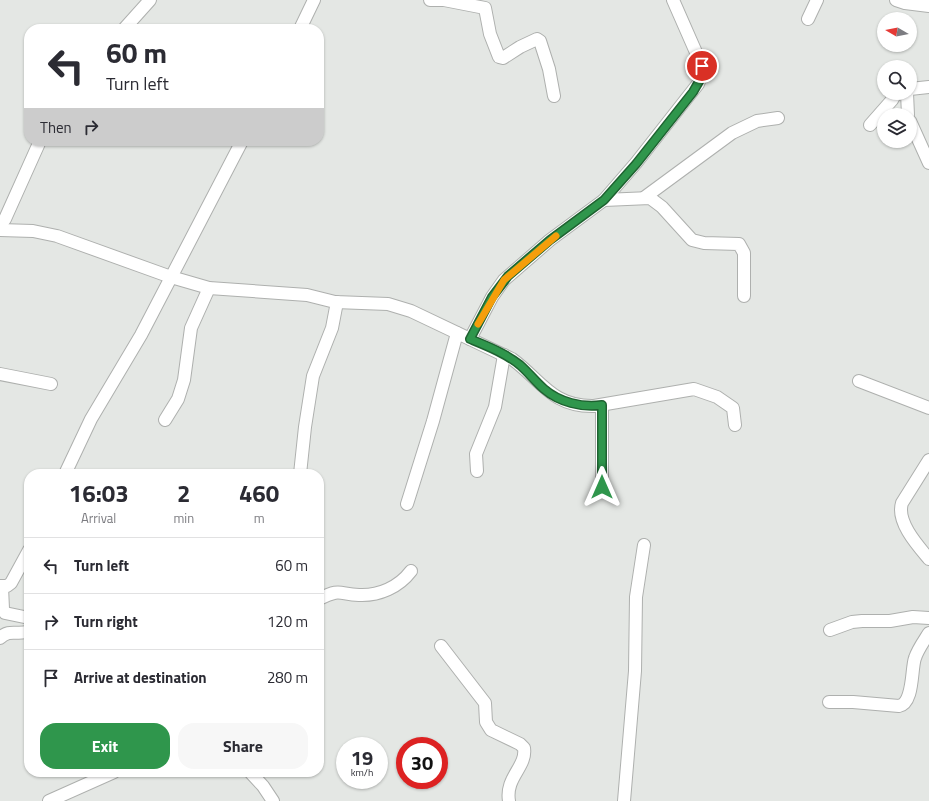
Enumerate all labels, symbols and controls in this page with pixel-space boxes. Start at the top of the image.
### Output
north arrow [877,12,917,52]
map controls [877,12,917,148]
text: 60 m [106,31,167,74]
icon: left [40,40,92,92]
pin [685,49,719,83]
icon: arrive [691,55,713,77]
button: search [877,60,917,100]
text: Turn left [106,70,169,97]
button: layers [877,108,917,148]
text: Then [40,116,72,139]
icon: right [80,116,102,138]
position arrow [581,466,623,508]
text: 16:03 [69,475,129,511]
text: 2 [177,475,191,511]
text: 460 [239,475,279,511]
text: Arrival [81,508,116,528]
text: min [173,508,194,528]
text: m [254,508,265,528]
text: Turn left [74,554,129,577]
text: 60 m [275,554,308,577]
icon: left [40,555,62,577]
text: Turn right [74,610,138,633]
text: 120 m [267,610,308,633]
icon: right [40,611,62,633]
text: Arrive at destination [74,666,207,689]
text: 280 m [267,666,308,689]
icon: arrive [40,667,62,689]
button: Exit [40,723,170,769]
button: Share [178,723,308,769]
speed limit sign: 30 [396,737,448,789]
text: 19 [351,742,373,773]
text: km/h [351,765,373,780]

